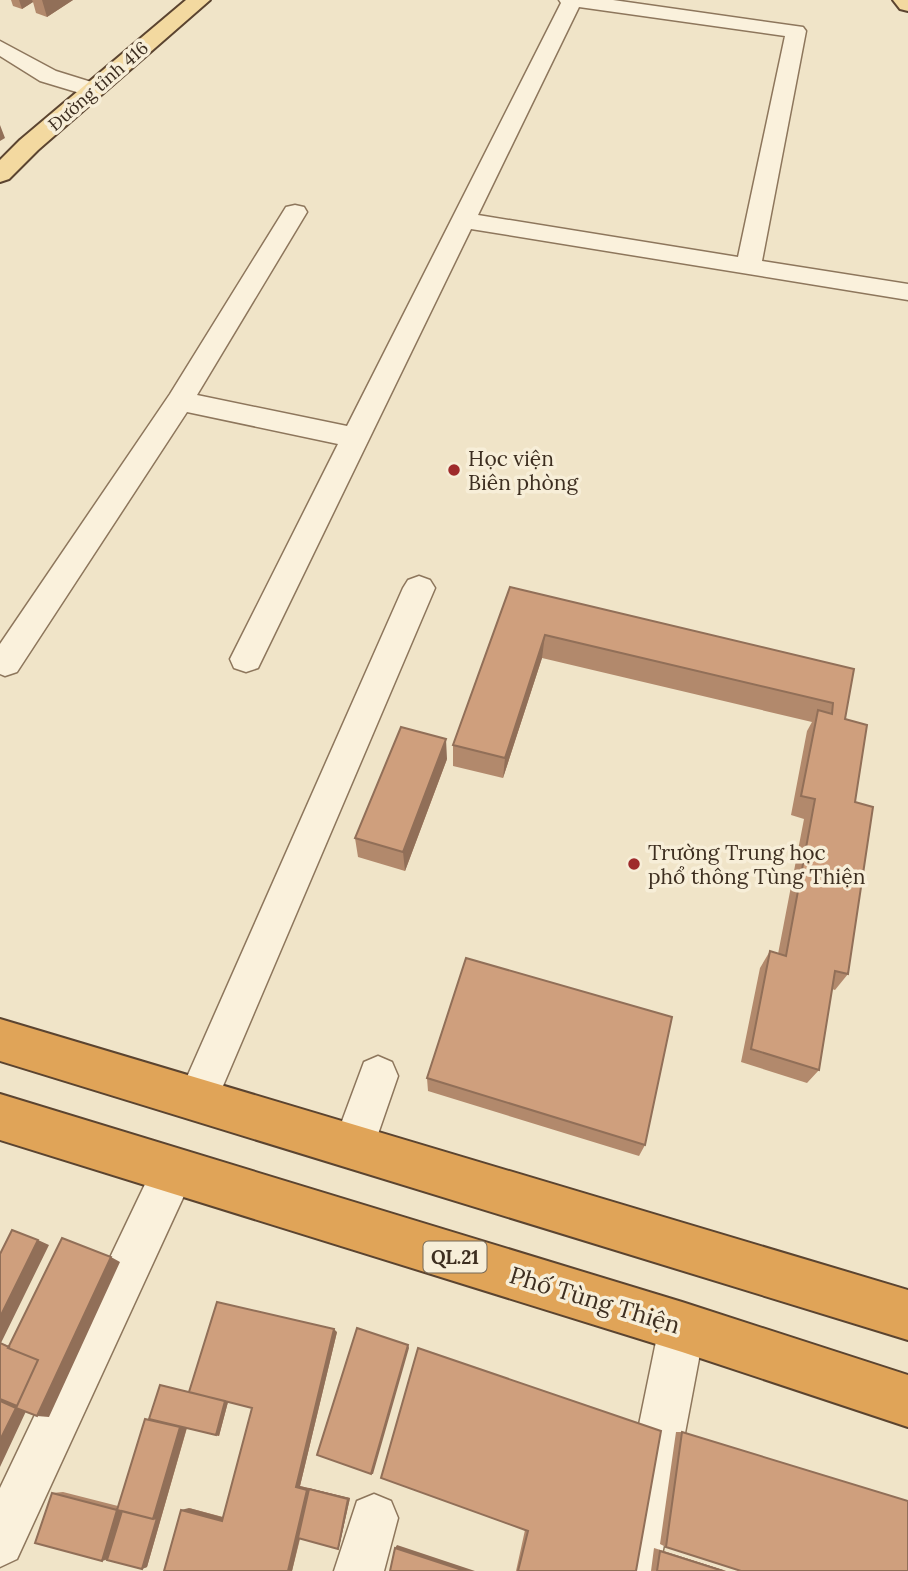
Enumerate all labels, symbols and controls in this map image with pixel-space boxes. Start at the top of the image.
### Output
street label: Đường tỉnh 416 [43,36,153,136]
place label: Học viện Biên phòng [468,445,579,496]
marker: Học viện Biên phòng [446,462,462,478]
place label: Trường Trung học phổ thông Tùng Thiện [648,839,866,890]
marker: Trường Trung học phổ thông Tùng Thiện [626,856,642,872]
road number: QL.21 [424,1242,486,1273]
street label: Phố Tùng Thiện [506,1259,684,1341]

